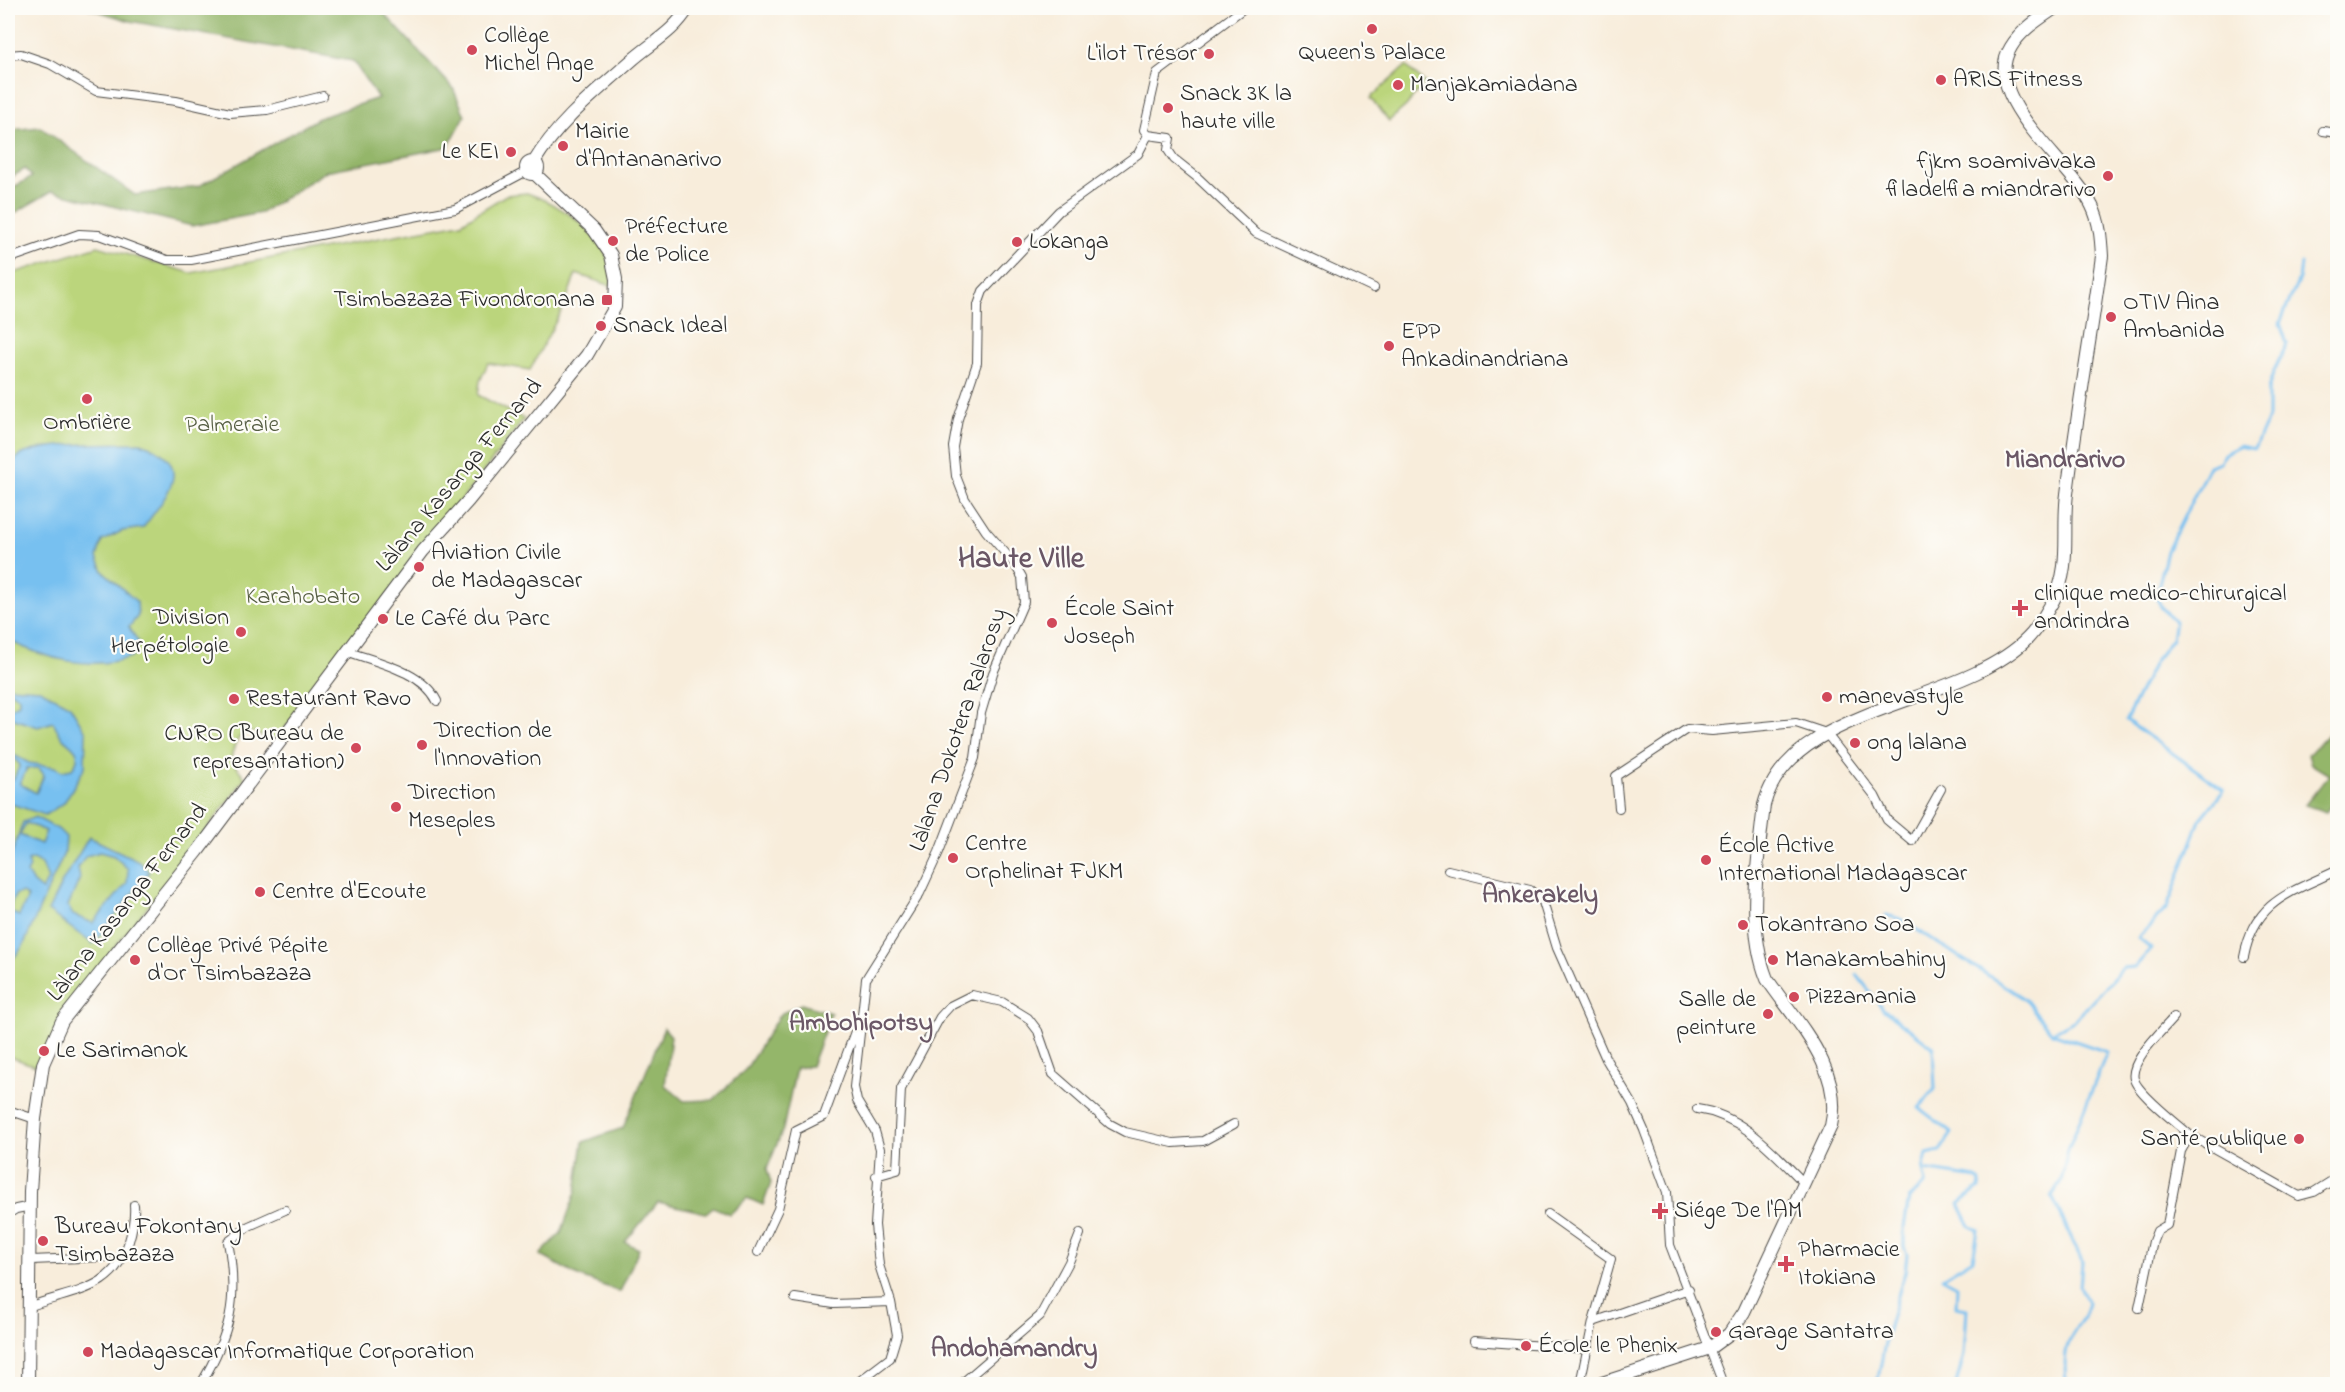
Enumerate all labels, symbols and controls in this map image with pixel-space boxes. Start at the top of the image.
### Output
place label: Collège Michel Ange [484,19,594,82]
marker: Queen's Palace [1365,22,1379,36]
place label: Queen's Palace [1299,36,1446,71]
place label: L'ilot Trésor [1087,37,1198,72]
marker: Collège Michel Ange [465,43,479,57]
marker: L'ilot Trésor [1202,47,1216,61]
place label: ARIS Fitness [1953,63,2083,98]
place label: Manjakamiadana [1410,68,1578,103]
marker: ARIS Fitness [1934,73,1948,87]
place label: Snack 3K la haute ville [1180,77,1292,140]
marker: Manjakamiadana [1391,78,1405,92]
marker: Snack 3K la haute ville [1161,101,1175,115]
place label: Mairie d'Antananarivo [575,115,722,178]
place label: Le KEI [442,135,499,170]
marker: Mairie d'Antananarivo [556,139,570,153]
marker: Le KEI [504,145,518,159]
place label: fjkm soamivavaka filadelfia miandrarivo [1886,145,2096,208]
marker: fjkm soamivavaka filadelfia miandrarivo [2101,169,2115,183]
place label: Préfecture de Police [625,210,728,273]
place label: Lokanga [1029,225,1109,260]
marker: Préfecture de Police [606,234,620,248]
marker: Lokanga [1010,235,1024,249]
place label: Tsimbazaza Fivondronana [333,283,595,318]
place label: OTIV Aina Ambanida [2123,286,2225,349]
marker: Tsimbazaza Fivondronana [600,293,614,307]
place label: Snack Ideal [613,309,727,344]
marker: OTIV Aina Ambanida [2104,310,2118,324]
place label: EPP Ankadinandriana [1401,315,1569,378]
marker: Snack Ideal [594,319,608,333]
marker: EPP Ankadinandriana [1382,339,1396,353]
street label: Làlana Kasanga Fernand [368,371,552,581]
marker: Ombrière [80,392,94,406]
place label: Ombrière [43,406,131,441]
park label: Palmeraie [185,408,279,443]
district label: Miandrarivo [2005,442,2125,480]
place label: Aviation Civile de Madagascar [431,536,583,599]
district label: Haute Ville [958,538,1086,582]
marker: Aviation Civile de Madagascar [412,560,426,574]
place label: clinique medico-chirurgical andrindra [2034,577,2287,640]
park label: Karahobato [246,580,360,615]
place label: École Saint Joseph [1064,592,1174,655]
marker: clinique medico-chirurgical andrindra [2011,599,2029,617]
place label: Division Herpétologie [111,601,229,664]
place label: Le Café du Parc [395,602,550,637]
street label: Làlana Dokotera Ralarosy [901,604,1018,857]
marker: Le Café du Parc [376,612,390,626]
marker: École Saint Joseph [1045,616,1059,630]
marker: Division Herpétologie [234,625,248,639]
place label: manevastyle [1839,680,1964,716]
place label: Restaurant Ravo [246,682,411,717]
marker: manevastyle [1820,690,1834,704]
marker: Restaurant Ravo [227,692,241,706]
place label: Direction de l'Innovation [433,714,552,777]
place label: CNRO (Bureau de represantation) [164,717,344,780]
place label: ong lalana [1867,726,1967,761]
marker: ong lalana [1848,736,1862,750]
marker: Direction de l'Innovation [415,738,429,752]
marker: CNRO (Bureau de represantation) [349,741,363,755]
place label: Direction Meseples [407,776,496,839]
street label: Làlana Kasanga Fernand [39,796,217,1010]
marker: Direction Meseples [389,800,403,814]
place label: Centre Orphelinat FJKM [965,827,1123,890]
place label: École Active International Madagascar [1718,829,1968,892]
marker: Centre Orphelinat FJKM [946,851,960,865]
marker: École Active International Madagascar [1699,853,1713,867]
place label: Centre d'Ecoute [272,875,426,910]
district label: Ankerakely [1482,877,1598,915]
marker: Centre d'Ecoute [253,885,267,899]
place label: Tokantrano Soa [1755,908,1914,943]
marker: Tokantrano Soa [1736,918,1750,932]
place label: Collège Privé Pépite d'Or Tsimbazaza [147,929,328,992]
place label: Manakambahiny [1785,943,1946,979]
marker: Collège Privé Pépite d'Or Tsimbazaza [128,953,142,967]
marker: Manakambahiny [1766,953,1780,967]
place label: Pizzamania [1806,980,1917,1015]
place label: Salle de peinture [1676,983,1756,1046]
marker: Pizzamania [1787,990,1801,1004]
district label: Ambohipotsy [789,1005,933,1043]
marker: Salle de peinture [1761,1007,1775,1021]
place label: Le Sarimanok [56,1034,188,1069]
marker: Le Sarimanok [37,1044,51,1058]
place label: Santé publique [2141,1122,2287,1157]
marker: Santé publique [2292,1132,2306,1146]
place label: Siége De l'AM [1674,1194,1802,1229]
marker: Siége De l'AM [1651,1202,1669,1220]
place label: Bureau Fokontany Tsimbazaza [54,1210,242,1273]
place label: Pharmacie Itokiana [1798,1233,1900,1296]
marker: Bureau Fokontany Tsimbazaza [36,1234,50,1248]
marker: Pharmacie Itokiana [1779,1257,1793,1271]
place label: Garage Santatra [1728,1315,1894,1350]
marker: Garage Santatra [1709,1325,1723,1339]
place label: École le Phenix [1538,1329,1678,1364]
district label: Andohamandry [931,1331,1097,1369]
place label: Madagascar Informatique Corporation [100,1335,474,1370]
marker: École le Phenix [1519,1339,1533,1353]
marker: Madagascar Informatique Corporation [81,1345,95,1359]

